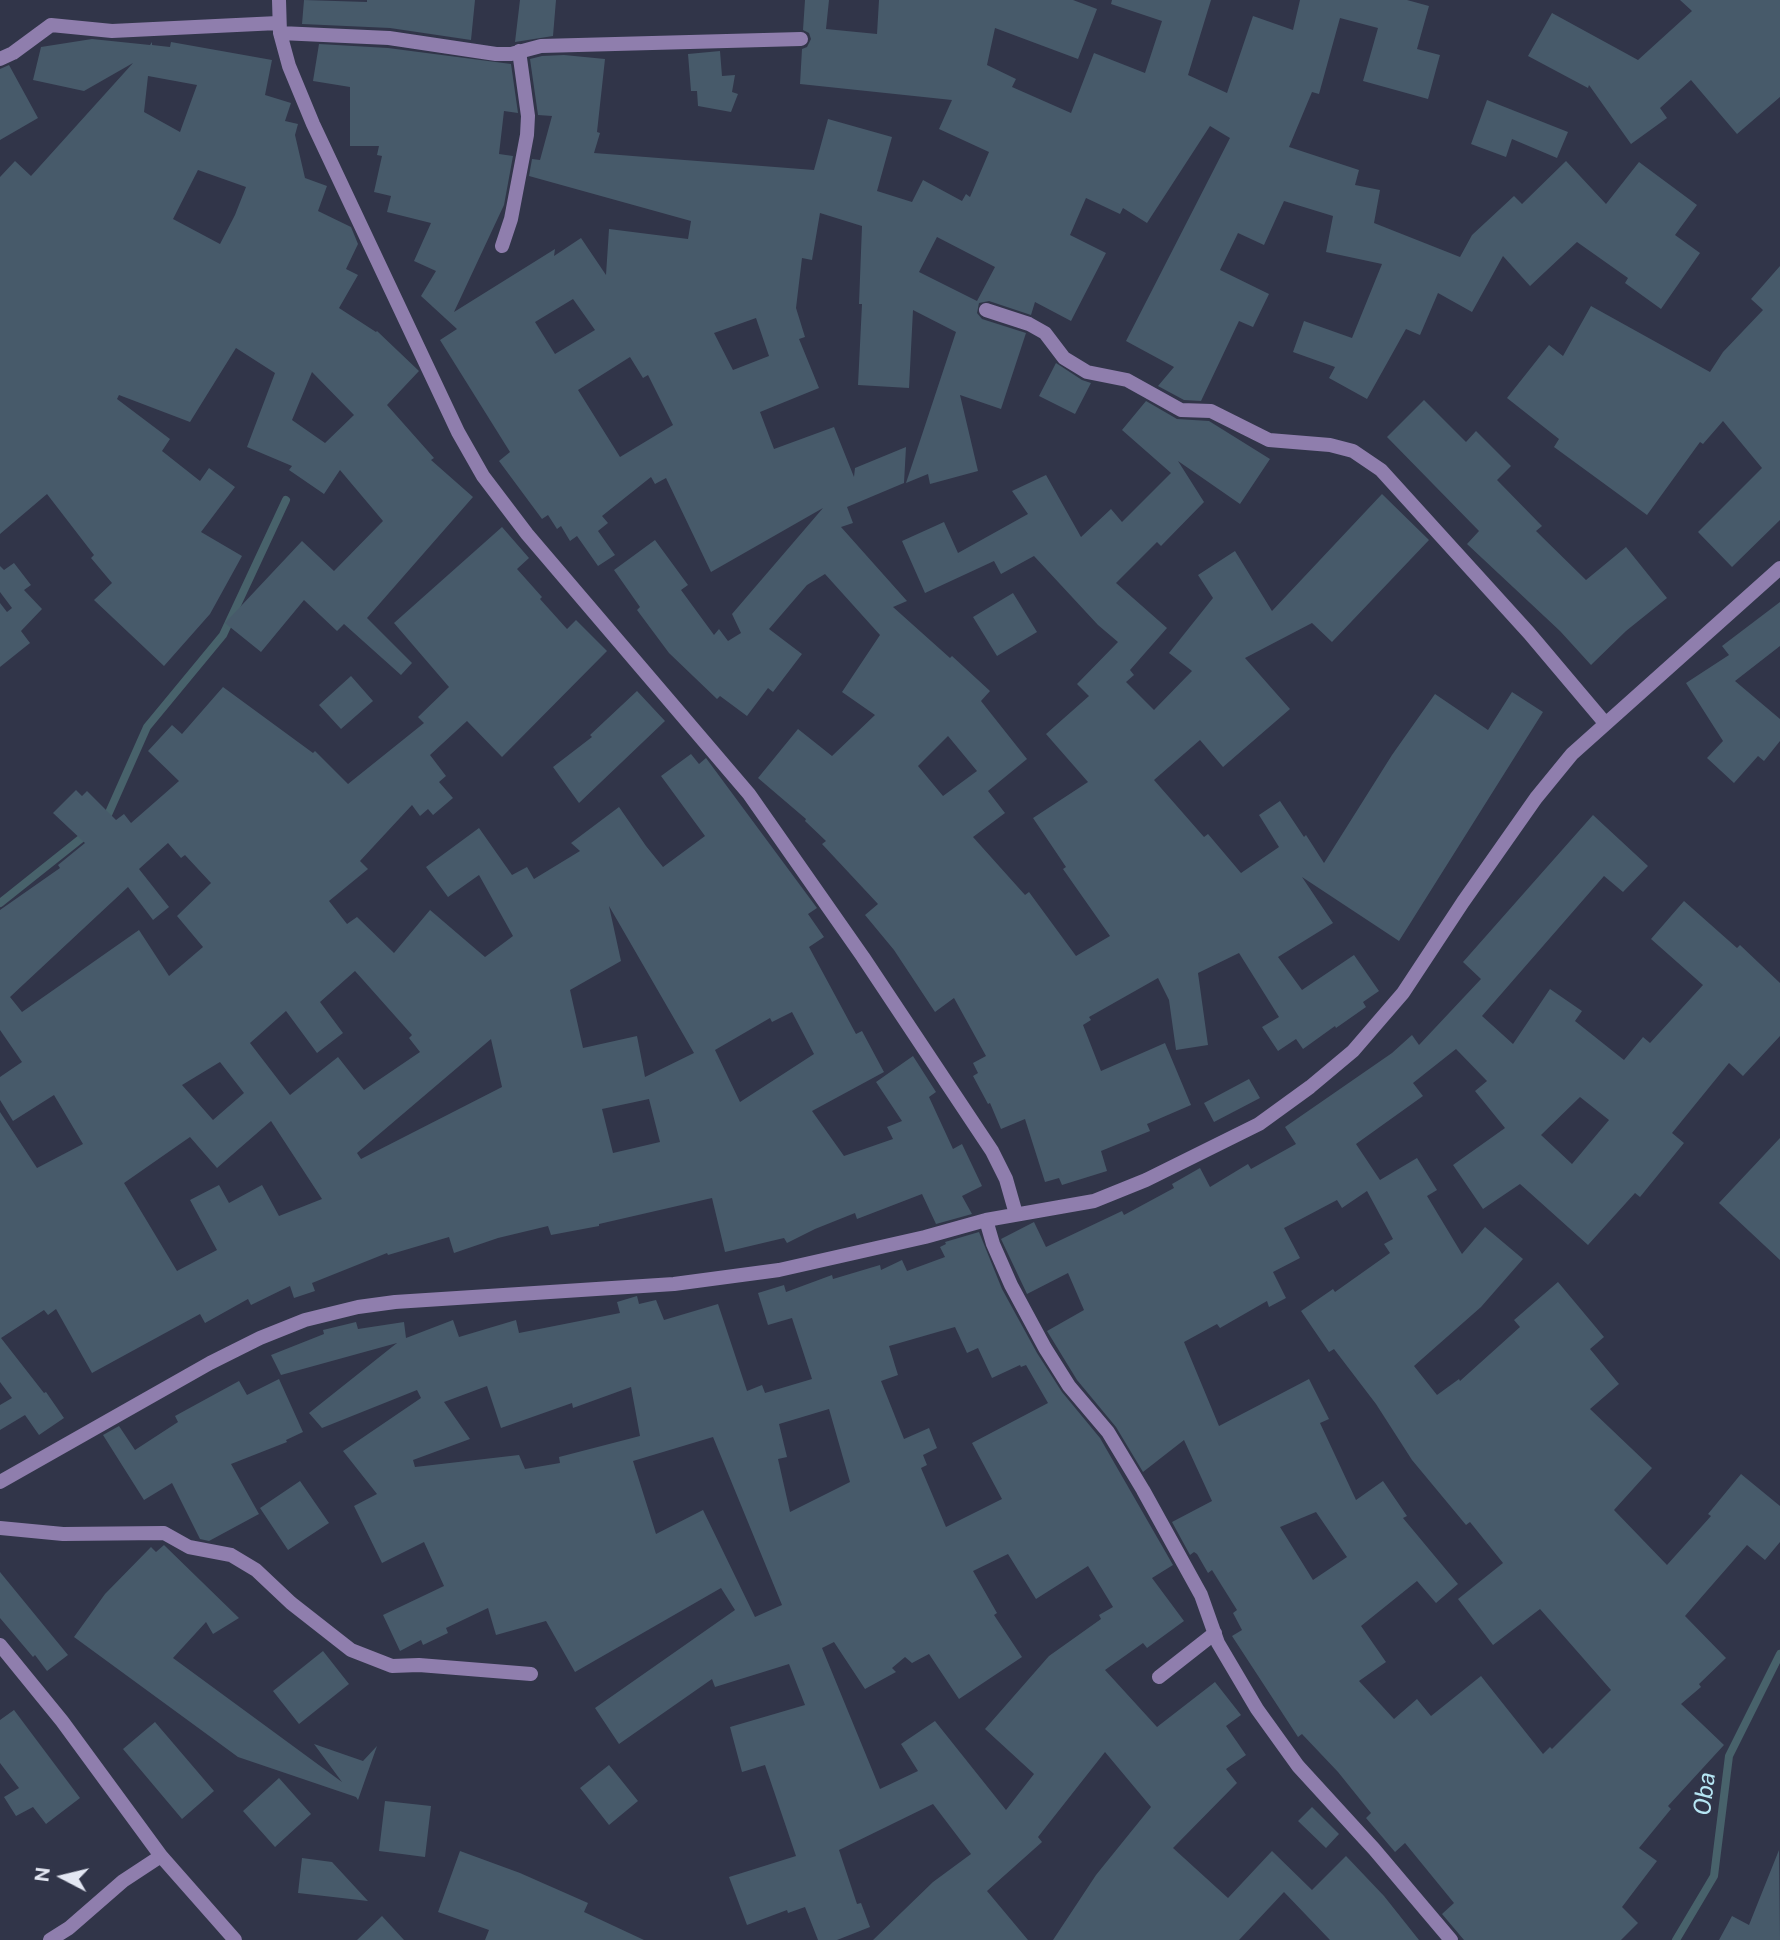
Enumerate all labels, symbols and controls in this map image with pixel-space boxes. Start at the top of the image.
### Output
water label: Oba [1688,1771,1722,1817]
north arrow [28,1842,98,1912]
text: N [30,1866,54,1883]

